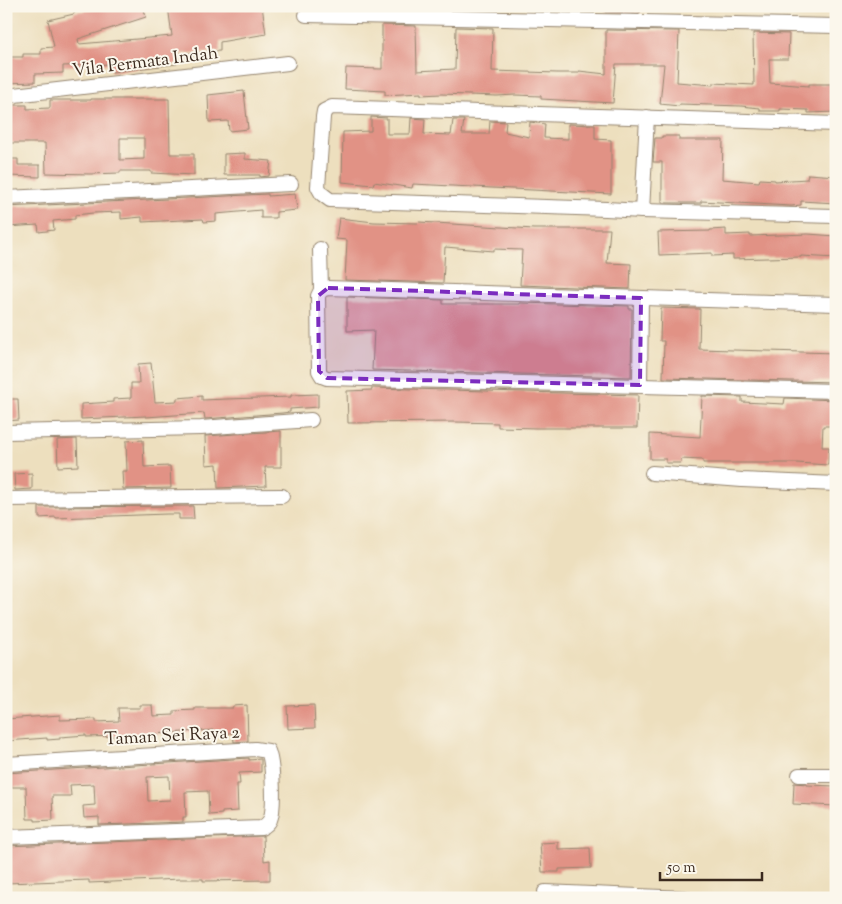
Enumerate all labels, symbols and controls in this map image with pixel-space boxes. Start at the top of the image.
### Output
street label: Vila Permata Indah [71,41,220,85]
street label: Taman Sei Raya 2 [104,720,241,754]
scale bar [660,849,762,881]
text: 50 m [666,858,696,879]

